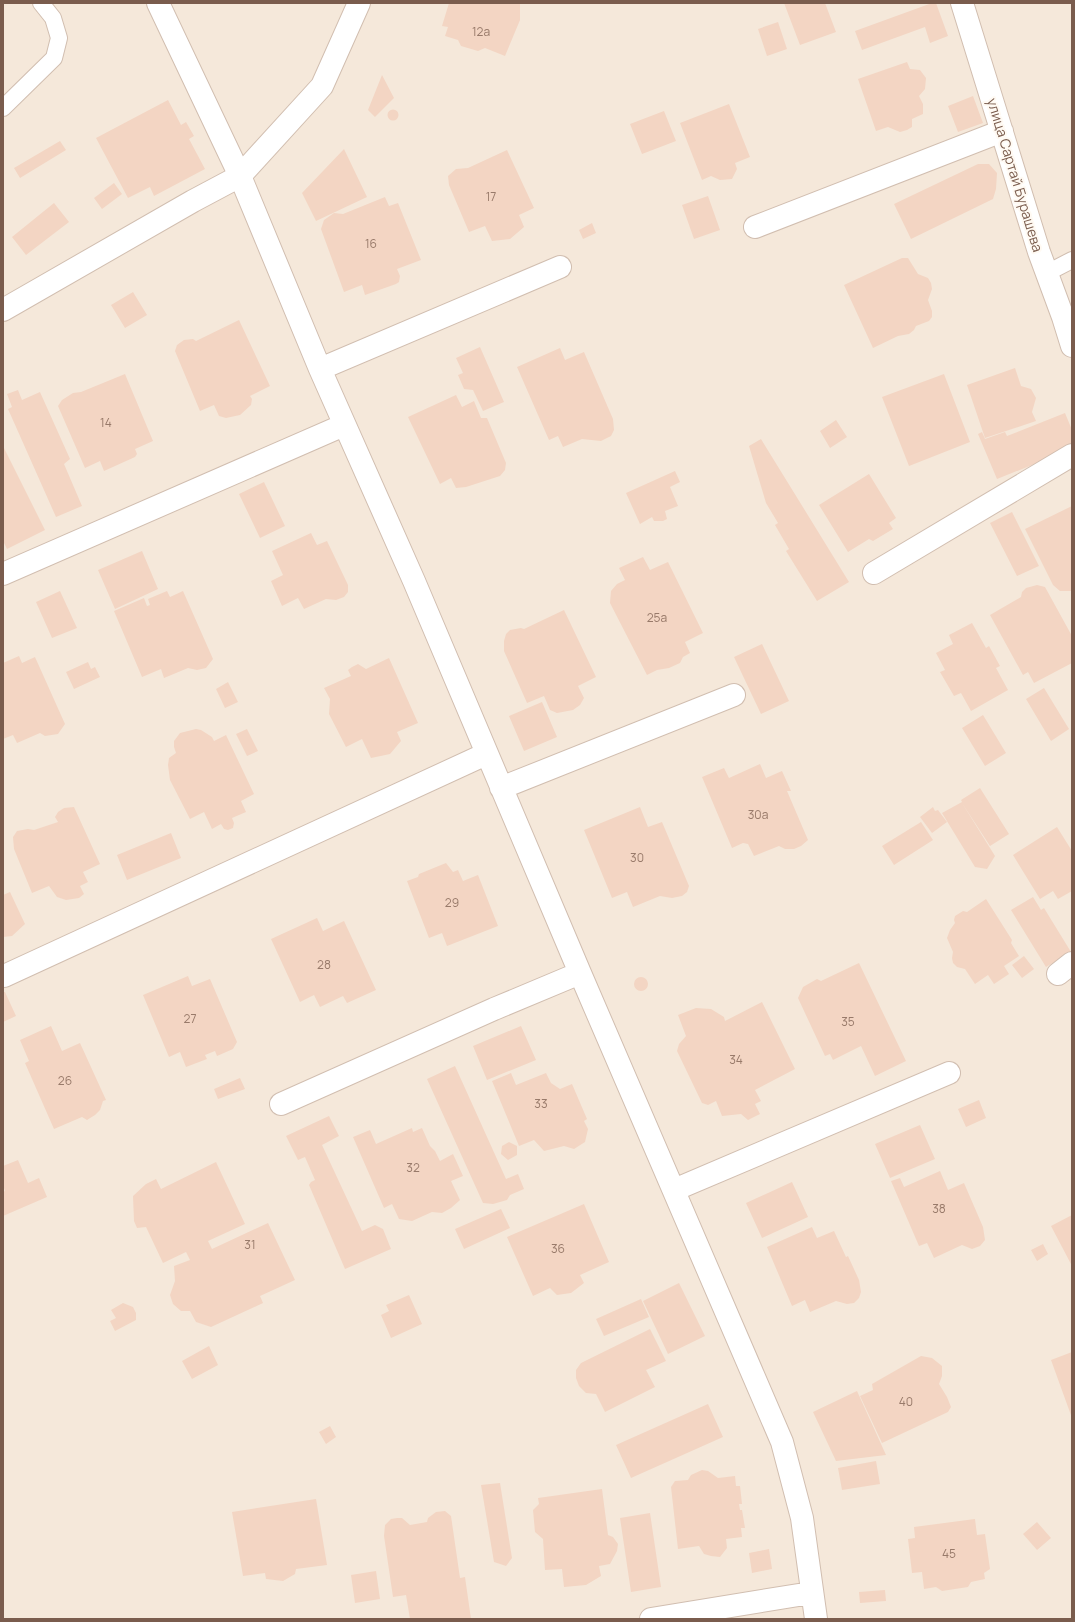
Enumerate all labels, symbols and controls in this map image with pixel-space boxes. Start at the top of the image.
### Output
house number: 12а [472,23,490,40]
street label: улица Сартай Бурашева [983,96,1048,254]
house number: 17 [486,188,496,205]
house number: 16 [365,235,377,252]
house number: 14 [100,414,112,431]
house number: 25а [647,609,667,626]
house number: 30а [748,806,768,823]
house number: 30 [630,849,644,866]
house number: 29 [445,894,459,911]
house number: 28 [317,956,331,973]
house number: 27 [184,1010,196,1027]
house number: 35 [841,1013,855,1030]
house number: 34 [729,1051,743,1068]
house number: 26 [58,1072,72,1089]
house number: 33 [534,1095,548,1112]
house number: 32 [406,1159,420,1176]
house number: 38 [932,1200,946,1217]
house number: 31 [244,1236,256,1253]
house number: 36 [551,1240,565,1257]
house number: 40 [899,1393,913,1410]
house number: 45 [942,1545,956,1562]

